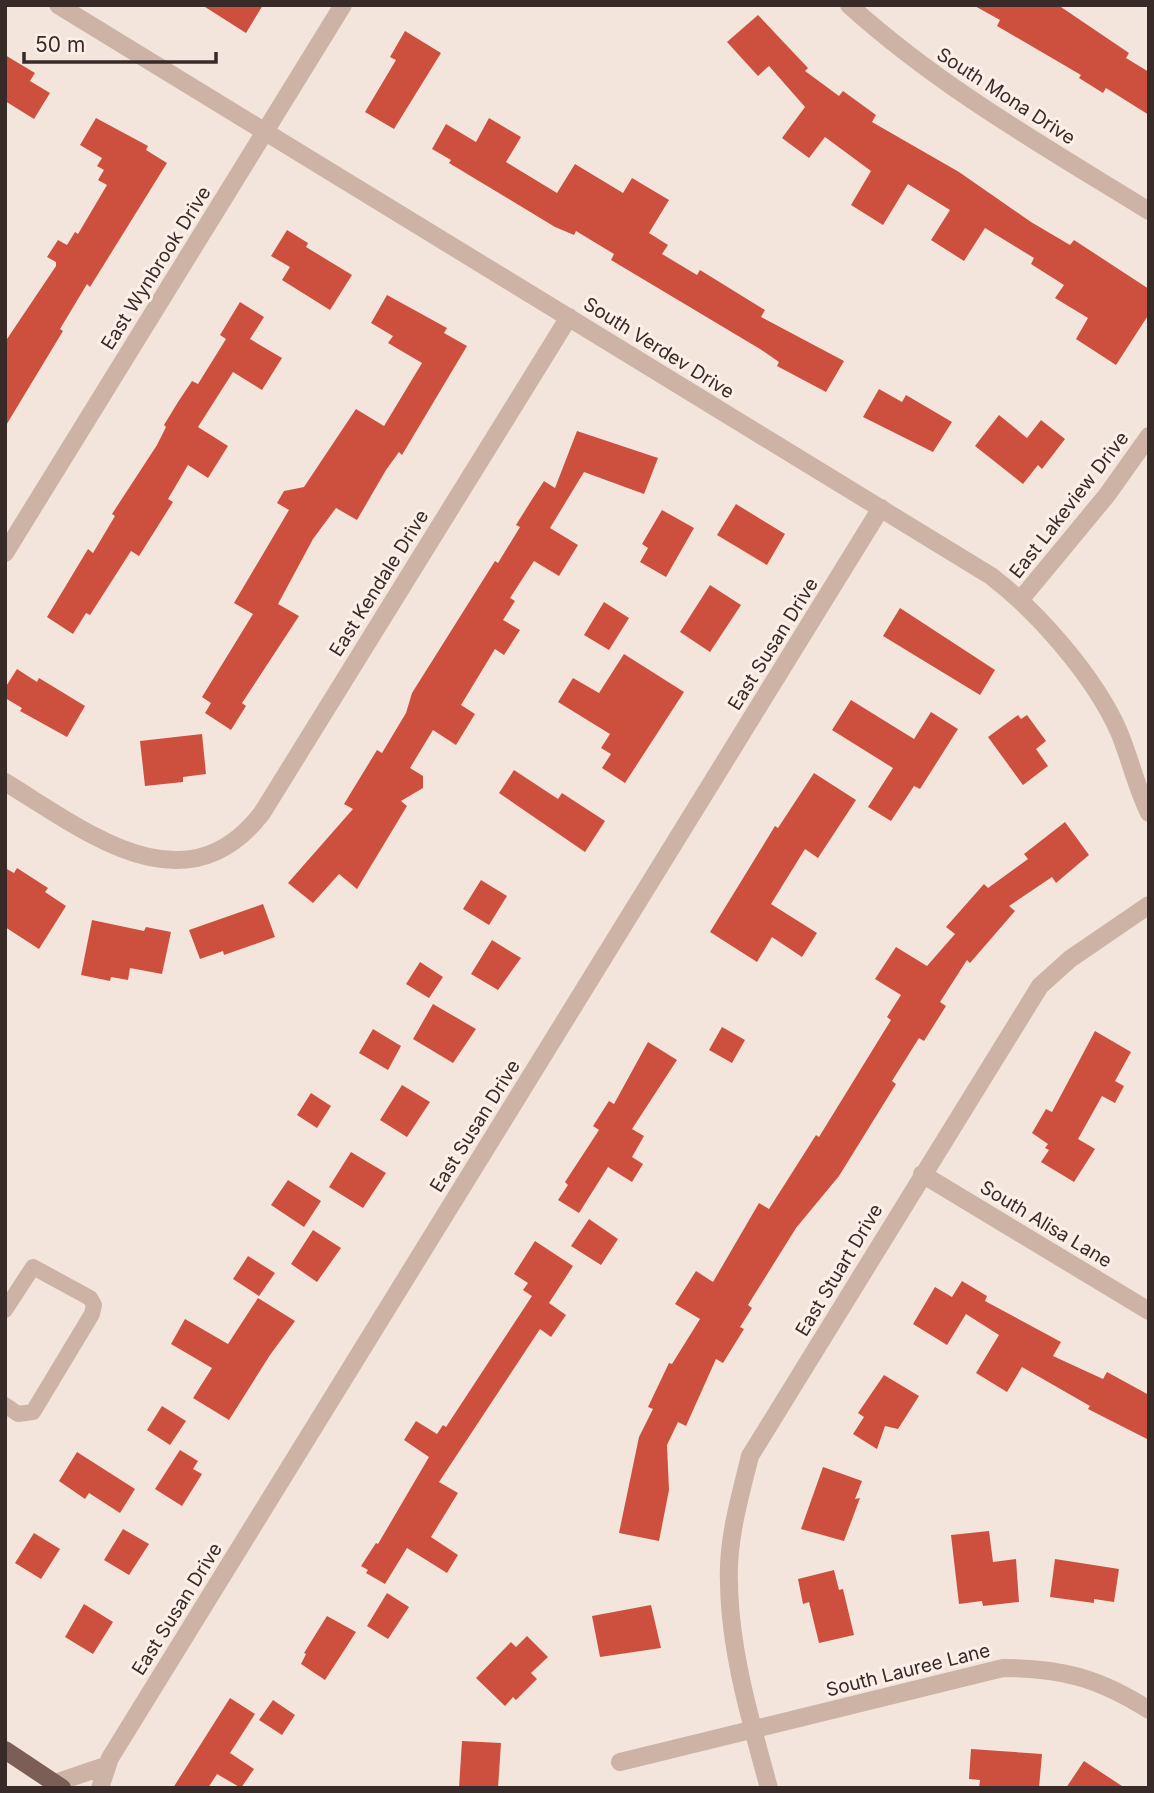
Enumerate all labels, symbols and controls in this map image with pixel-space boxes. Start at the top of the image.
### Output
scale bar [24,21,217,65]
text: 50 m [35,32,85,57]
street label: South Mona Drive [932,43,1080,149]
street label: East Wynbrook Drive [96,182,216,354]
street label: South Verdev Drive [579,292,739,404]
street label: East Lakeview Drive [1005,427,1133,583]
street label: East Kendale Drive [325,505,433,661]
street label: East Susan Drive [723,574,823,714]
street label: East Susan Drive [425,1056,525,1196]
street label: South Alisa Lane [976,1176,1116,1272]
street label: East Stuart Drive [790,1200,888,1340]
street label: East Susan Drive [127,1539,227,1679]
street label: South Lauree Lane [824,1638,992,1702]

